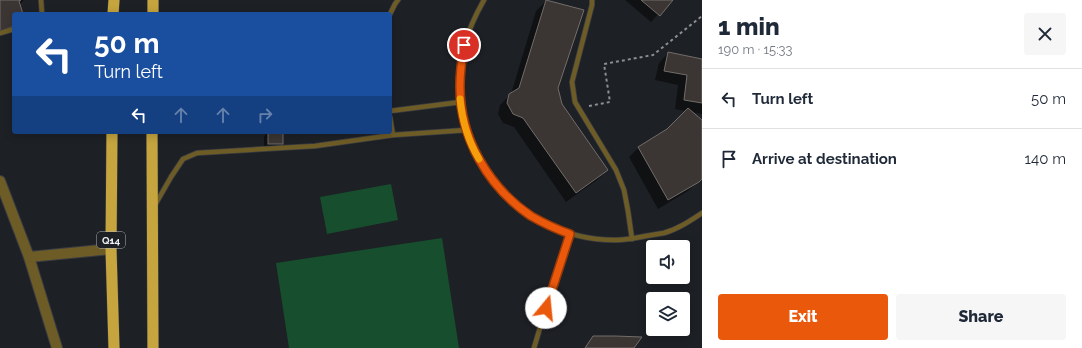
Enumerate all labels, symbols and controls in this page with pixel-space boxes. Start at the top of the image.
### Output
text: 1 min [718,12,780,41]
button: close [1024,13,1066,55]
text: 50 m [94,27,160,60]
icon: left [28,28,80,80]
pin [447,28,481,62]
icon: arrive [453,34,475,56]
text: 190 m · 15:33 [718,42,792,57]
text: Turn left [94,61,163,82]
icon: left [718,88,740,110]
text: Turn left [752,90,813,108]
text: 50 m [1031,90,1066,108]
icon: left [128,104,150,126]
icon: ahead [170,104,192,126]
icon: ahead [212,104,234,126]
icon: right [254,104,276,126]
icon: arrive [718,148,740,170]
text: Arrive at destination [752,150,897,168]
text: 140 m [1025,150,1066,168]
road number: Q14 [97,232,125,248]
map controls [646,240,690,336]
button: sound [646,240,690,284]
position arrow [525,287,567,329]
button: layers [646,292,690,336]
button: Exit [718,294,888,340]
button: Share [896,294,1066,340]

